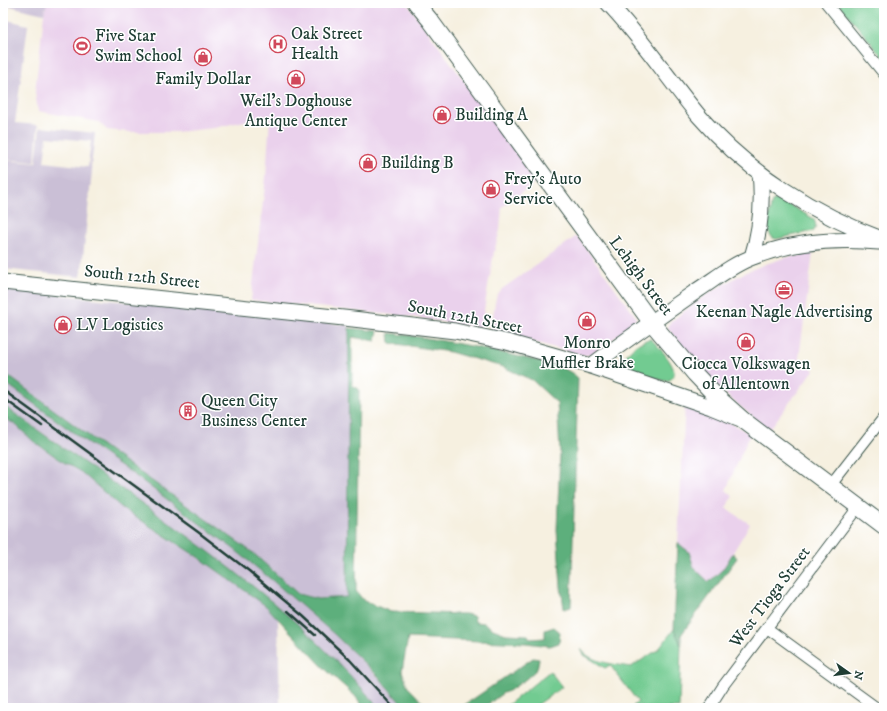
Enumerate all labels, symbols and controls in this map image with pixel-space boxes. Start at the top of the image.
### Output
place label: Oak Street Health [291,23,363,65]
place label: Five Star Swim School [95,25,182,67]
hospital icon: Oak Street Health [268,34,288,54]
sports icon: Five Star Swim School [72,36,92,56]
shop icon: Family Dollar [193,47,213,67]
place label: Family Dollar [155,68,251,90]
shop icon: Weil's Doghouse Antique Center [286,69,306,89]
place label: Weil's Doghouse Antique Center [239,90,352,132]
place label: Building A [455,104,528,126]
shop icon: Building A [432,105,452,125]
place label: Building B [381,152,454,174]
shop icon: Building B [358,153,378,173]
place label: Frey's Auto Service [504,168,581,210]
shop icon: Frey's Auto Service [481,179,501,199]
street label: Lehigh Street [604,232,678,320]
street label: South 12th Street [83,260,201,294]
office icon: Keenan Nagle Advertising [774,280,794,300]
street label: South 12th Street [406,295,525,339]
place label: Keenan Nagle Advertising [696,301,873,323]
shop icon: Monro Muffler Brake [577,311,597,331]
place label: LV Logistics [76,314,164,336]
shop icon: LV Logistics [53,315,73,335]
place label: Monro Muffler Brake [540,332,634,374]
shop icon: Ciocca Volkswagen of Allentown [736,332,756,352]
place label: Ciocca Volkswagen of Allentown [682,353,811,395]
place label: Queen City Business Center [201,390,308,432]
building icon: Queen City Business Center [178,401,198,421]
street label: West Tioga Street [724,541,816,653]
north arrow [829,653,869,693]
text: N [850,669,866,681]

